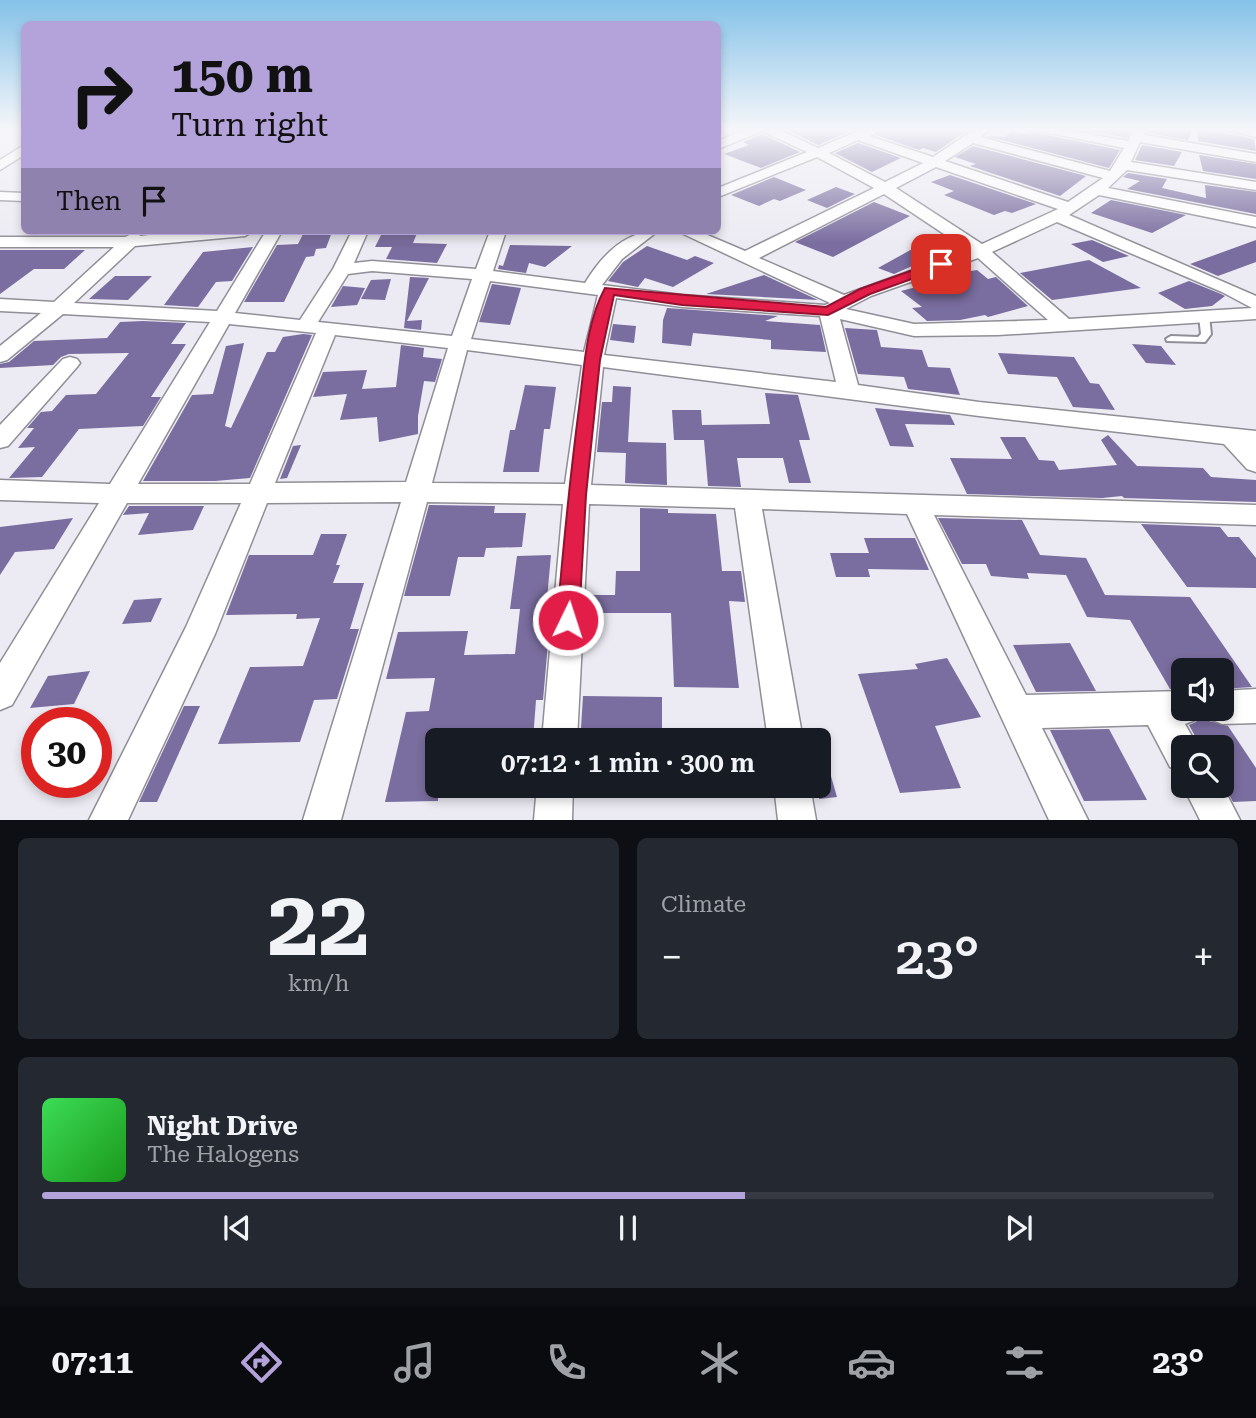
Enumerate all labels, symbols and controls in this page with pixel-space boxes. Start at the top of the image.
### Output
text: 150 m [171,47,313,104]
icon: right [56,49,147,140]
text: Turn right [171,106,328,144]
icon: arrive [135,182,173,220]
text: Then [56,186,121,216]
pin [911,234,971,294]
icon: arrive [922,245,960,283]
position arrow [531,583,605,657]
map controls [1171,658,1234,798]
button: sound [1171,658,1234,721]
speed limit sign: 30 [21,707,112,798]
button: search [1171,735,1234,798]
text: 07:12 · 1 min · 300 m [501,748,755,778]
text: 22 [268,871,369,977]
text: Climate [661,891,746,918]
text: 23° [896,926,979,987]
text: − [661,935,682,979]
text: + [1193,935,1214,979]
text: km/h [288,970,349,997]
text: Night Drive [147,1111,298,1141]
text: The Halogens [147,1141,299,1168]
icon: previous [218,1209,256,1247]
icon: pause [609,1209,647,1247]
icon: next [1000,1209,1038,1247]
icon: directions [237,1338,286,1387]
icon: music [390,1338,439,1387]
icon: phone [542,1338,591,1387]
icon: climate [695,1338,744,1387]
icon: car [847,1338,896,1387]
icon: filters [1000,1338,1049,1387]
text: 07:11 [52,1343,133,1381]
text: 23° [1152,1343,1204,1381]

